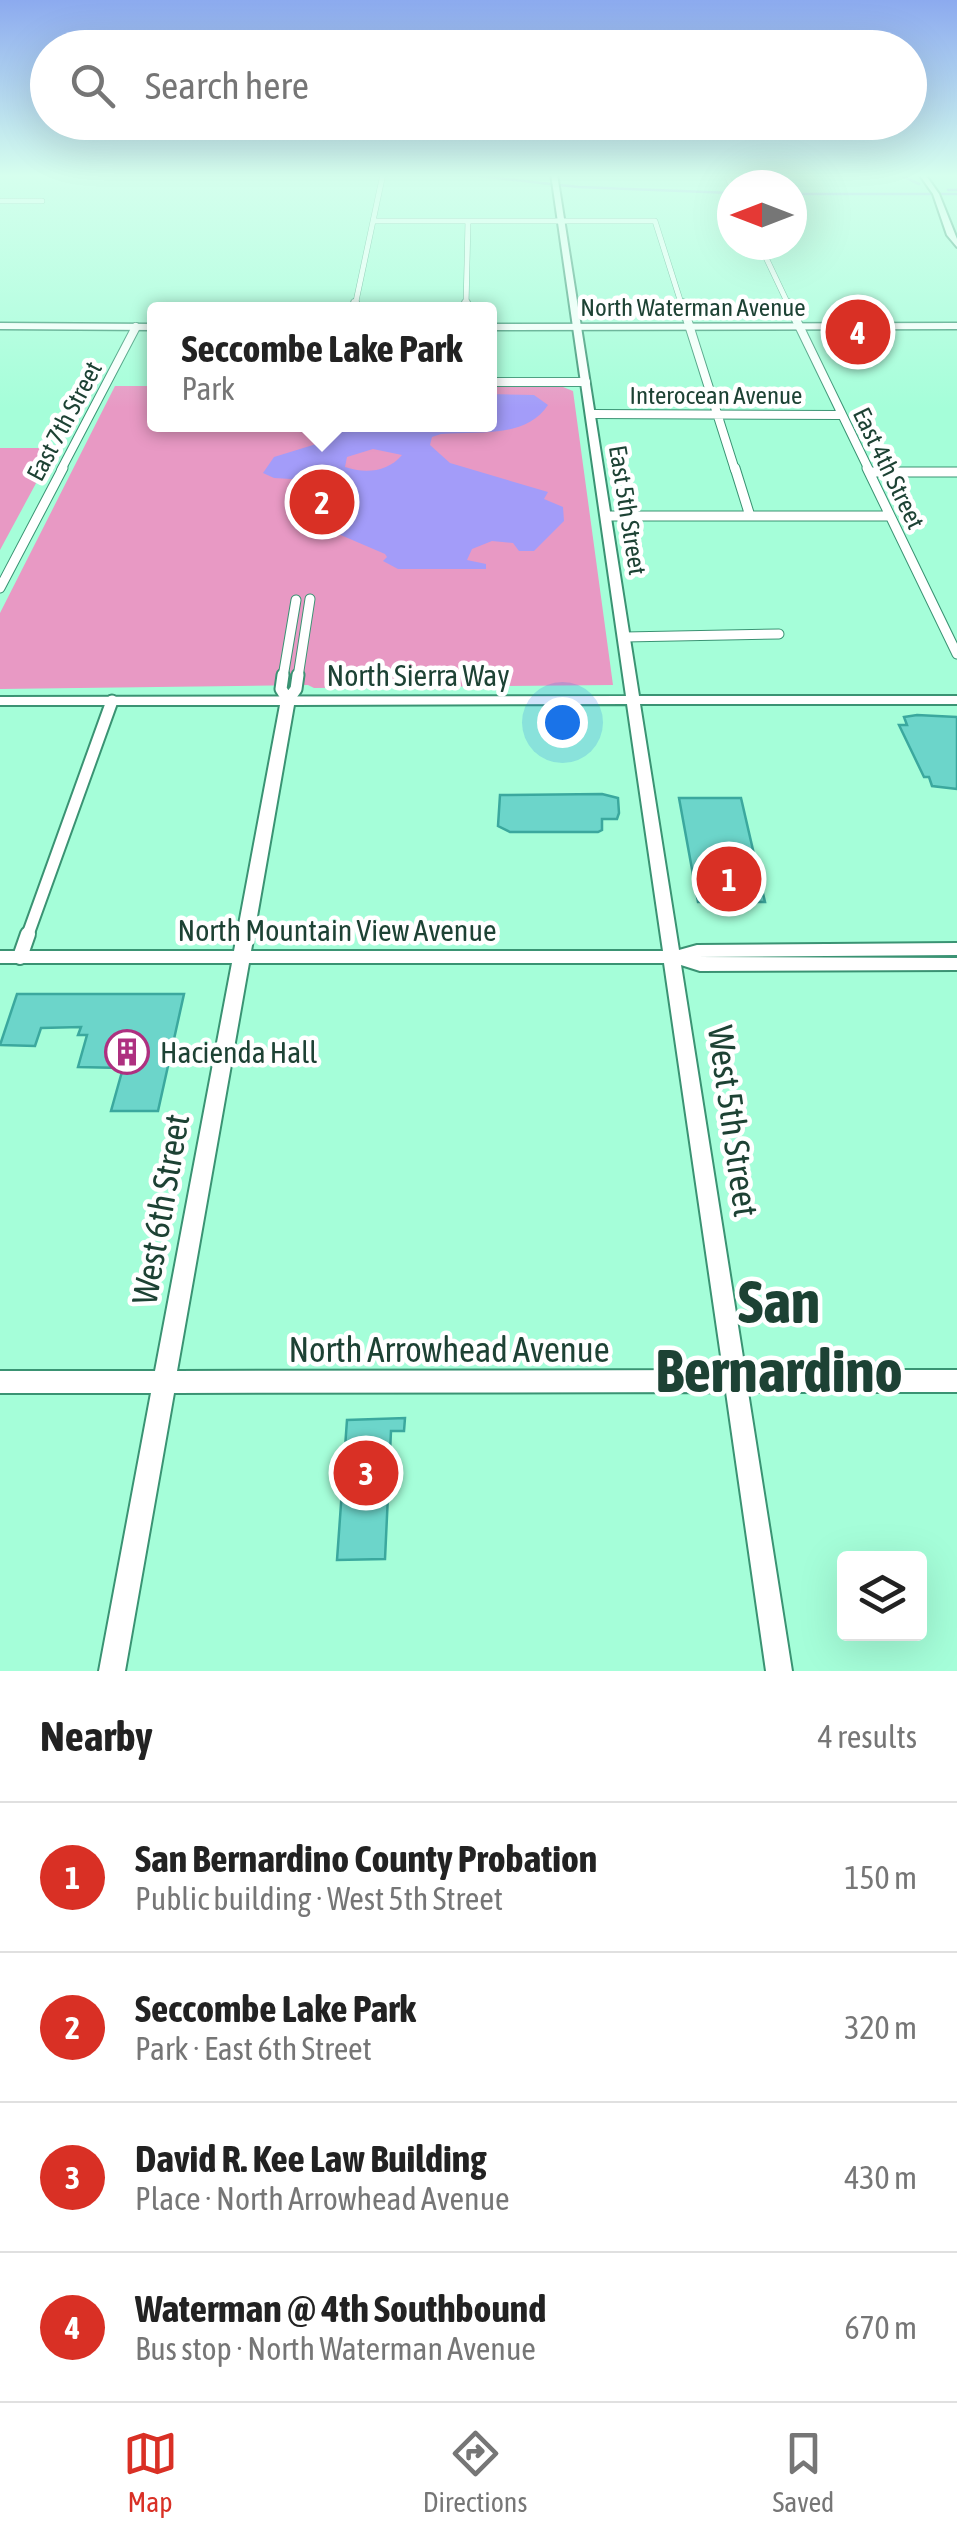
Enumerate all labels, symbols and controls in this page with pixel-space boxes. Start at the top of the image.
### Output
search box [30,30,927,140]
icon: search [65,58,120,113]
text: Search here [145,64,309,107]
north arrow [717,170,807,260]
street label: North Waterman Avenue [580,293,806,321]
pin: 4 [826,294,890,370]
popup [147,302,497,432]
text: Seccombe Lake Park [181,327,463,370]
street label: East 7th Street [21,357,107,485]
text: Park [181,370,235,407]
street label: Interocean Avenue [630,381,802,409]
street label: East 4th Street [848,403,930,533]
street label: East 5th Street [604,443,652,577]
pin: 2 [290,464,354,540]
street label: North Sierra Way [326,658,510,692]
your location [537,697,588,748]
pin: 1 [696,842,762,916]
street label: North Mountain View Avenue [177,913,497,947]
street label: West 5th Street [701,1023,767,1219]
building icon: Hacienda Hall [104,1029,150,1075]
place label: Hacienda Hall [160,1035,317,1069]
street label: West 6th Street [124,1111,196,1307]
district label: San Bernardino [655,1267,903,1405]
street label: North Arrowhead Avenue [288,1329,610,1369]
pin: 3 [334,1436,398,1510]
map controls [837,1551,927,1641]
button: layers [837,1551,927,1641]
text: Nearby [40,1712,153,1760]
text: 4 results [818,1718,917,1755]
text: San Bernardino County Probation [135,1837,597,1880]
text: 1 [65,1859,80,1896]
text: 150 m [844,1859,917,1896]
text: Public building · West 5th Street [135,1880,503,1917]
text: Seccombe Lake Park [135,1987,416,2030]
text: 2 [65,2009,80,2046]
text: 320 m [844,2009,917,2046]
text: Park · East 6th Street [135,2030,372,2067]
text: David R. Kee Law Building [135,2137,487,2180]
text: 3 [65,2159,80,2196]
text: 430 m [844,2159,917,2196]
text: Place · North Arrowhead Avenue [135,2180,510,2217]
text: Waterman @ 4th Southbound [135,2287,546,2330]
text: 4 [65,2309,80,2346]
text: 670 m [844,2309,917,2346]
text: Bus stop · North Waterman Avenue [135,2330,536,2367]
tab: Map [123,2426,178,2518]
tab: Directions [423,2426,527,2518]
tab: Saved [773,2426,834,2518]

